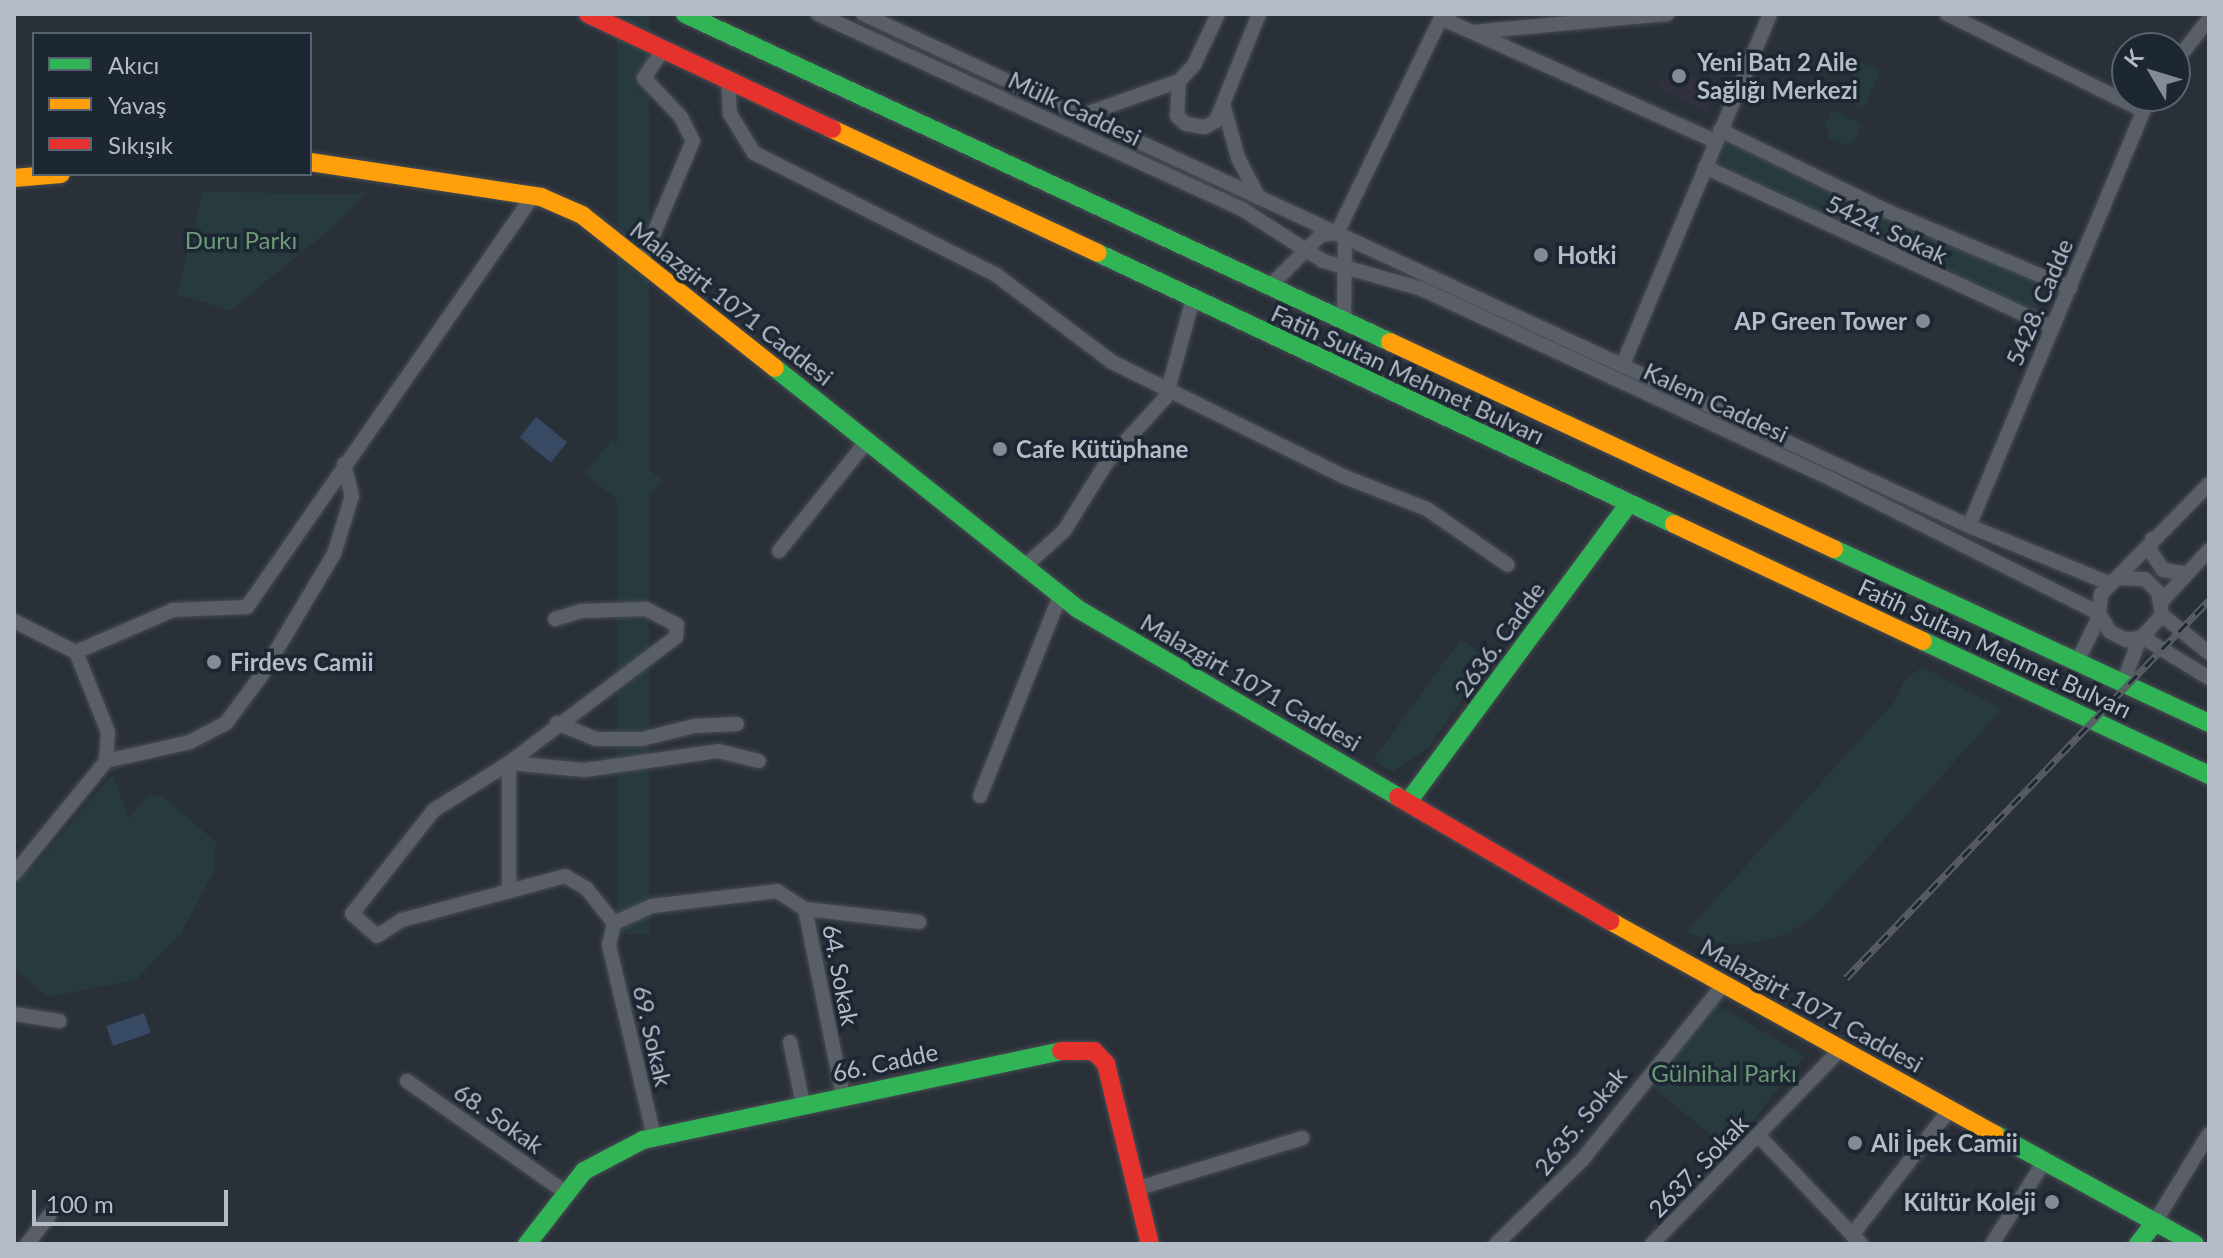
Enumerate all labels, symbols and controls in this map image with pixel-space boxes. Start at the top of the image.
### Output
legend [32,32,312,176]
north arrow [2111,32,2191,112]
text: K [2118,44,2149,72]
place label: Yeni Batı 2 Aile Sağlığı Merkezi [1697,48,1858,104]
text: Akıcı [108,50,159,79]
street label: Mülk Caddesi [1004,65,1146,151]
marker: Yeni Batı 2 Aile Sağlığı Merkezi [1668,65,1690,87]
text: Yavaş [108,90,166,119]
text: Sıkışık [108,130,173,159]
street label: 5424. Sokak [1822,188,1952,270]
street label: Malazgirt 1071 Caddesi [625,215,839,391]
park label: Duru Parkı [185,226,297,254]
street label: 5428. Cadde [1999,234,2079,370]
place label: Hotki [1557,241,1617,269]
marker: Hotki [1532,246,1550,264]
street label: Fatih Sultan Mehmet Bulvarı [1267,298,1549,450]
place label: AP Green Tower [1733,307,1907,335]
marker: AP Green Tower [1914,312,1932,330]
street label: Kalem Caddesi [1639,356,1793,448]
place label: Cafe Kütüphane [1016,435,1188,463]
marker: Cafe Kütüphane [991,440,1009,458]
street label: Fatih Sultan Mehmet Bulvarı [1854,572,2136,724]
street label: 2636. Cadde [1448,576,1550,702]
street label: Malazgirt 1071 Caddesi [1136,607,1366,757]
place label: Firdevs Camii [230,648,374,676]
marker: Firdevs Camii [205,653,223,671]
street label: 64. Sokak [817,922,865,1028]
street label: Malazgirt 1071 Caddesi [1696,932,1928,1078]
street label: 69. Sokak [627,983,679,1089]
street label: 66. Cadde [830,1037,940,1087]
park label: Gülnihal Parkı [1651,1059,1797,1087]
street label: 2635. Sokak [1528,1061,1632,1181]
street label: 68. Sokak [449,1077,549,1159]
street label: 2637. Sokak [1642,1109,1754,1223]
place label: Ali İpek Camii [1871,1129,2018,1157]
marker: Ali İpek Camii [1846,1134,1864,1152]
scale bar [36,1174,232,1224]
place label: Kültür Koleji [1903,1188,2036,1216]
text: 100 m [46,1189,114,1218]
marker: Kültür Koleji [2043,1193,2061,1211]

